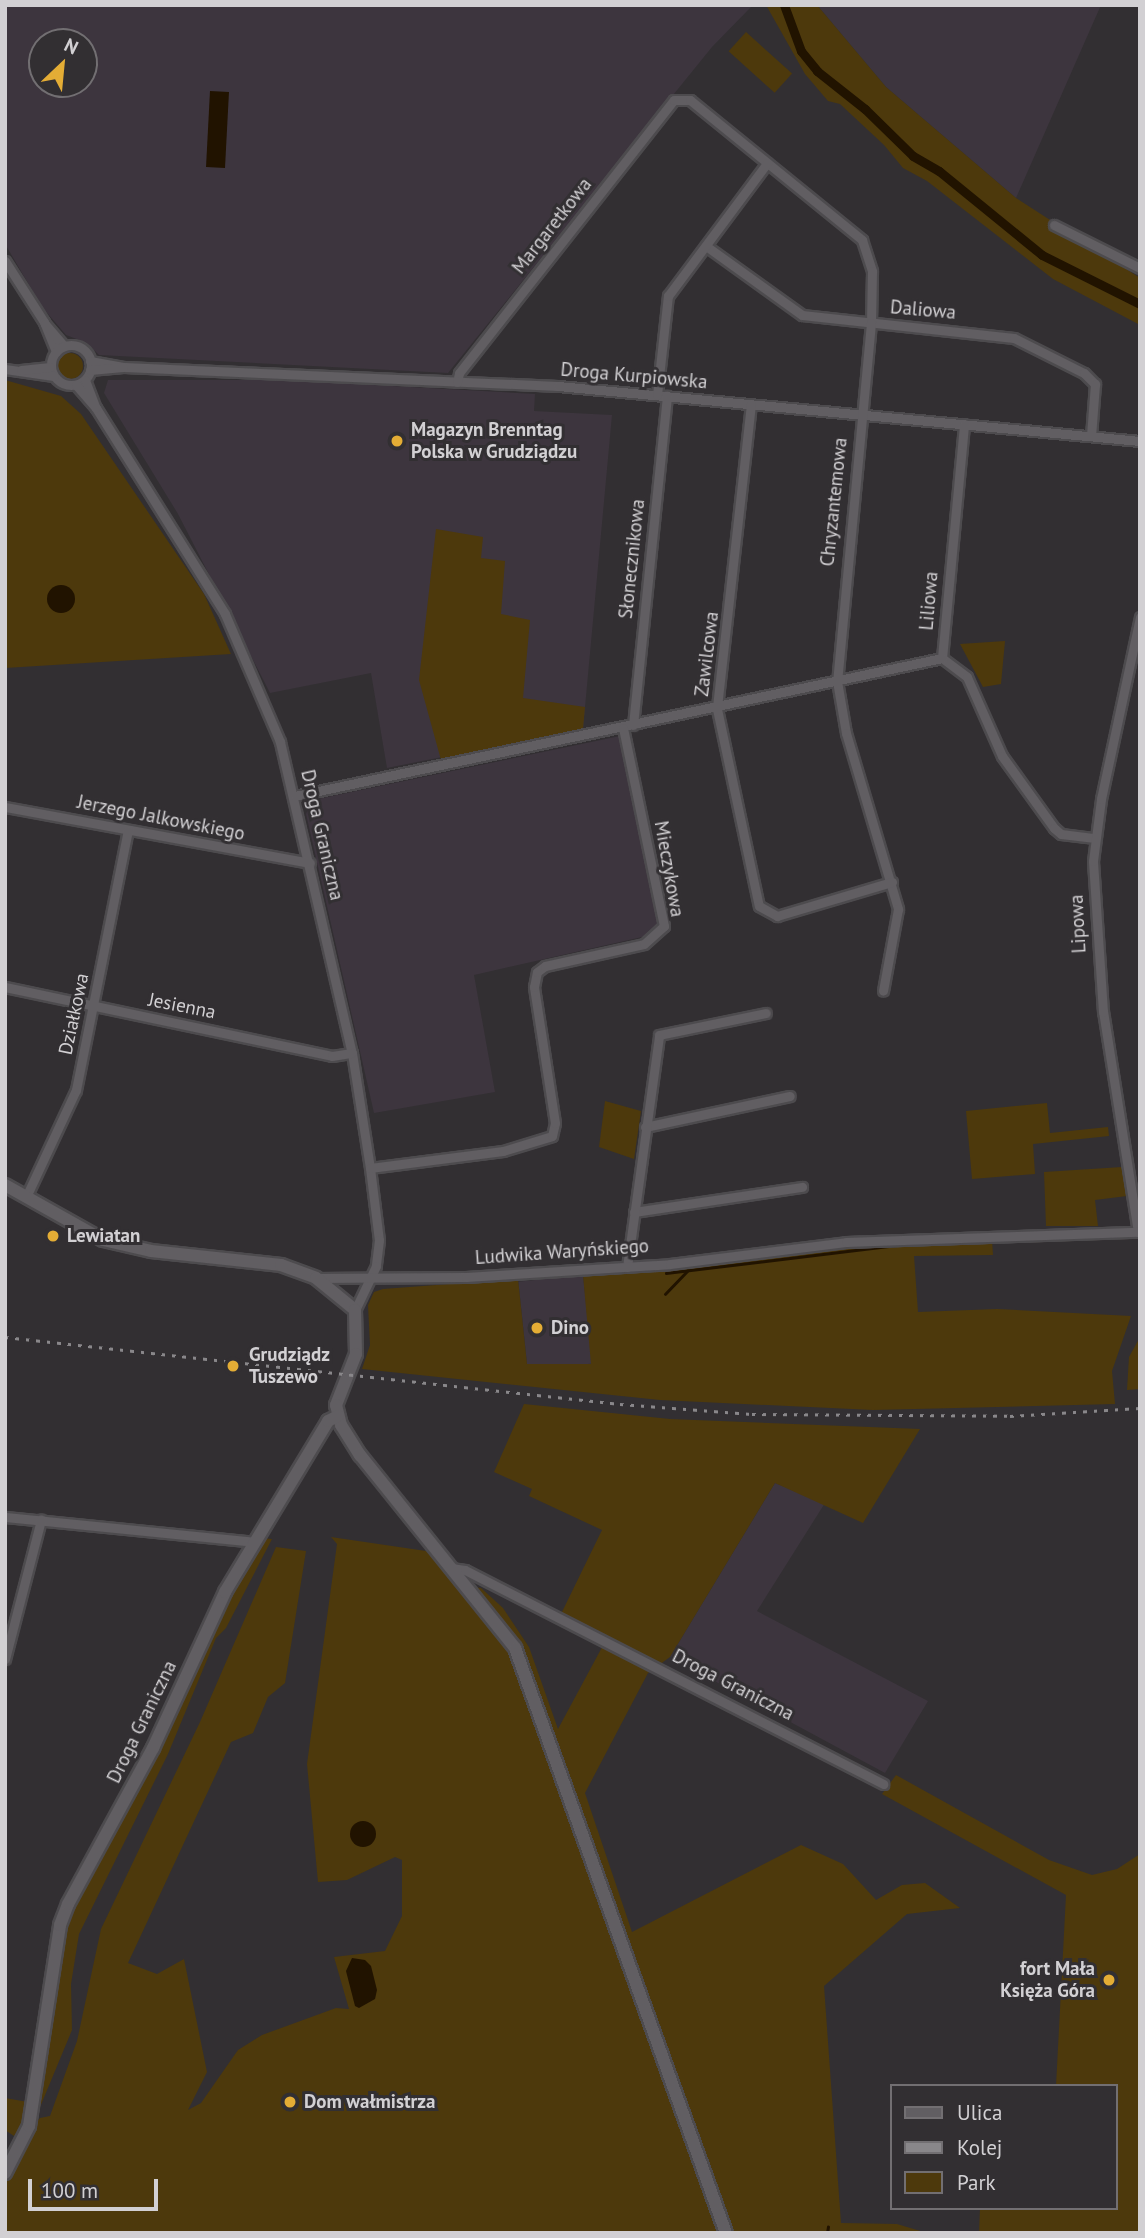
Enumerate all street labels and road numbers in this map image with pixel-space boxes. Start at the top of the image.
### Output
street label: Margaretkowa [508,174,596,278]
street label: Daliowa [889,296,957,324]
street label: Droga Kurpiowska [560,358,708,394]
street label: Chryzantemowa [816,436,852,568]
street label: Słonecznikowa [614,498,650,620]
street label: Liliowa [915,571,943,631]
street label: Zawilcowa [690,610,724,698]
street label: Droga Graniczna [296,767,348,903]
street label: Jerzego Jalkowskiego [75,791,247,845]
street label: Mieczykowa [649,819,689,919]
street label: Lipowa [1065,894,1091,954]
street label: Działkowa [54,971,94,1057]
street label: Jesienna [146,988,218,1024]
street label: Ludwika Waryńskiego [474,1235,650,1269]
street label: Droga Graniczna [668,1645,798,1725]
street label: Droga Graniczna [103,1657,181,1787]

